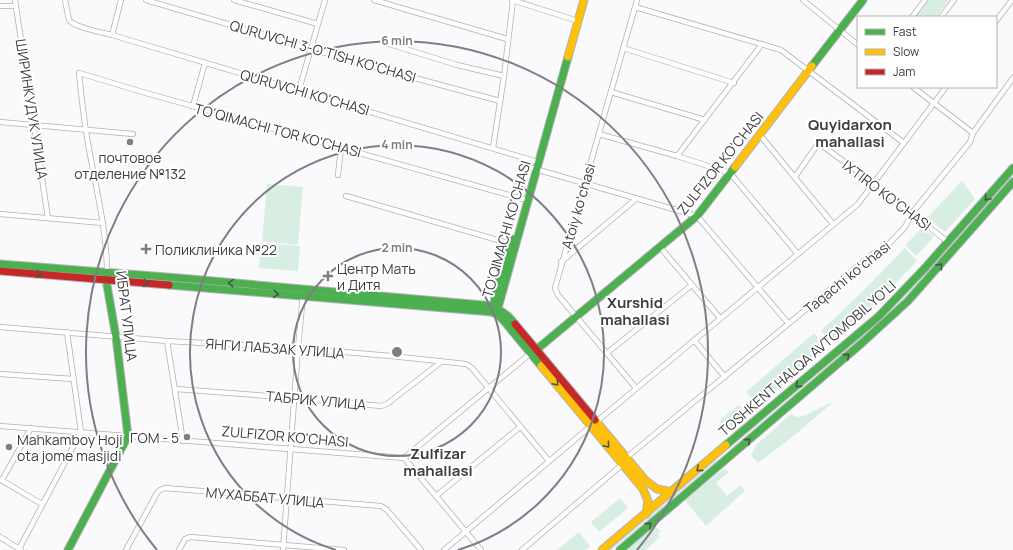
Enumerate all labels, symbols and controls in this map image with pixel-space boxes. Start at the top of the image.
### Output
street label: QURUVCHI 3-O'TISH KO'CHASI [228,15,418,87]
legend [857,16,997,88]
text: Fast [893,23,917,40]
text: 6 min [381,32,413,49]
street label: ШИРИНКУДУК УЛИЦА [12,37,52,181]
text: Slow [893,43,919,60]
text: Jam [893,63,915,80]
street label: QURUVCHI KO'CHASI [238,64,372,120]
street label: TO'QIMACHI TOR KO'CHASI [192,99,364,161]
street label: ZULFIZOR KO'CHASI [673,108,767,218]
district label: Quyidarxon mahallasi [808,114,892,152]
text: 4 min [381,136,413,153]
marker: почтовое отделение №132 [125,137,135,147]
place label: почтовое отделение №132 [74,148,186,183]
street label: IXTIRO KO'CHASI [839,155,935,235]
street label: TO'QIMACHI KO'CHASI [477,158,535,300]
street label: Atoiy koʻchasi [557,161,599,251]
one-way arrow [985,193,992,200]
street label: Taqachi koʻchasi [800,236,894,318]
text: 2 min [381,239,413,256]
place label: Поликлиника №22 [155,240,277,259]
marker: Поликлиника №22 [140,243,152,255]
place label: Центр Мать и Дитя [337,259,416,294]
one-way arrow [936,263,943,270]
one-way arrow [36,269,42,278]
street label: ИБРАТ УЛИЦА [112,270,142,362]
marker: Центр Мать и Дитя [322,270,334,282]
street label: TOSHKENT HALQA AVTOMOBIL YO'LI [714,276,900,440]
one-way arrow [143,278,149,287]
one-way arrow [228,278,234,287]
one-way arrow [273,289,279,298]
district label: Xurshid mahallasi [600,292,670,330]
street label: ЯНГИ ЛАБЗАК УЛИЦА [205,334,345,362]
centre of rings [390,345,404,359]
one-way arrow [842,353,850,360]
one-way arrow [551,379,558,386]
one-way arrow [796,380,803,387]
street label: ТАБРИК УЛИЦА [265,386,367,414]
street label: ZULFIZOR KO'CHASI [221,421,349,451]
place label: ГОМ - 5 [130,428,179,447]
place label: Mahkamboy Hoji ota jome masjidi [17,430,123,465]
marker: ГОМ - 5 [182,432,192,442]
one-way arrow [744,438,751,445]
one-way arrow [602,441,609,448]
marker: Mahkamboy Hoji ota jome masjidi [4,442,14,452]
district label: Zulfizar mahallasi [403,443,473,481]
one-way arrow [696,464,704,471]
street label: МУХАББАТ УЛИЦА [205,482,325,512]
one-way arrow [645,522,652,529]

